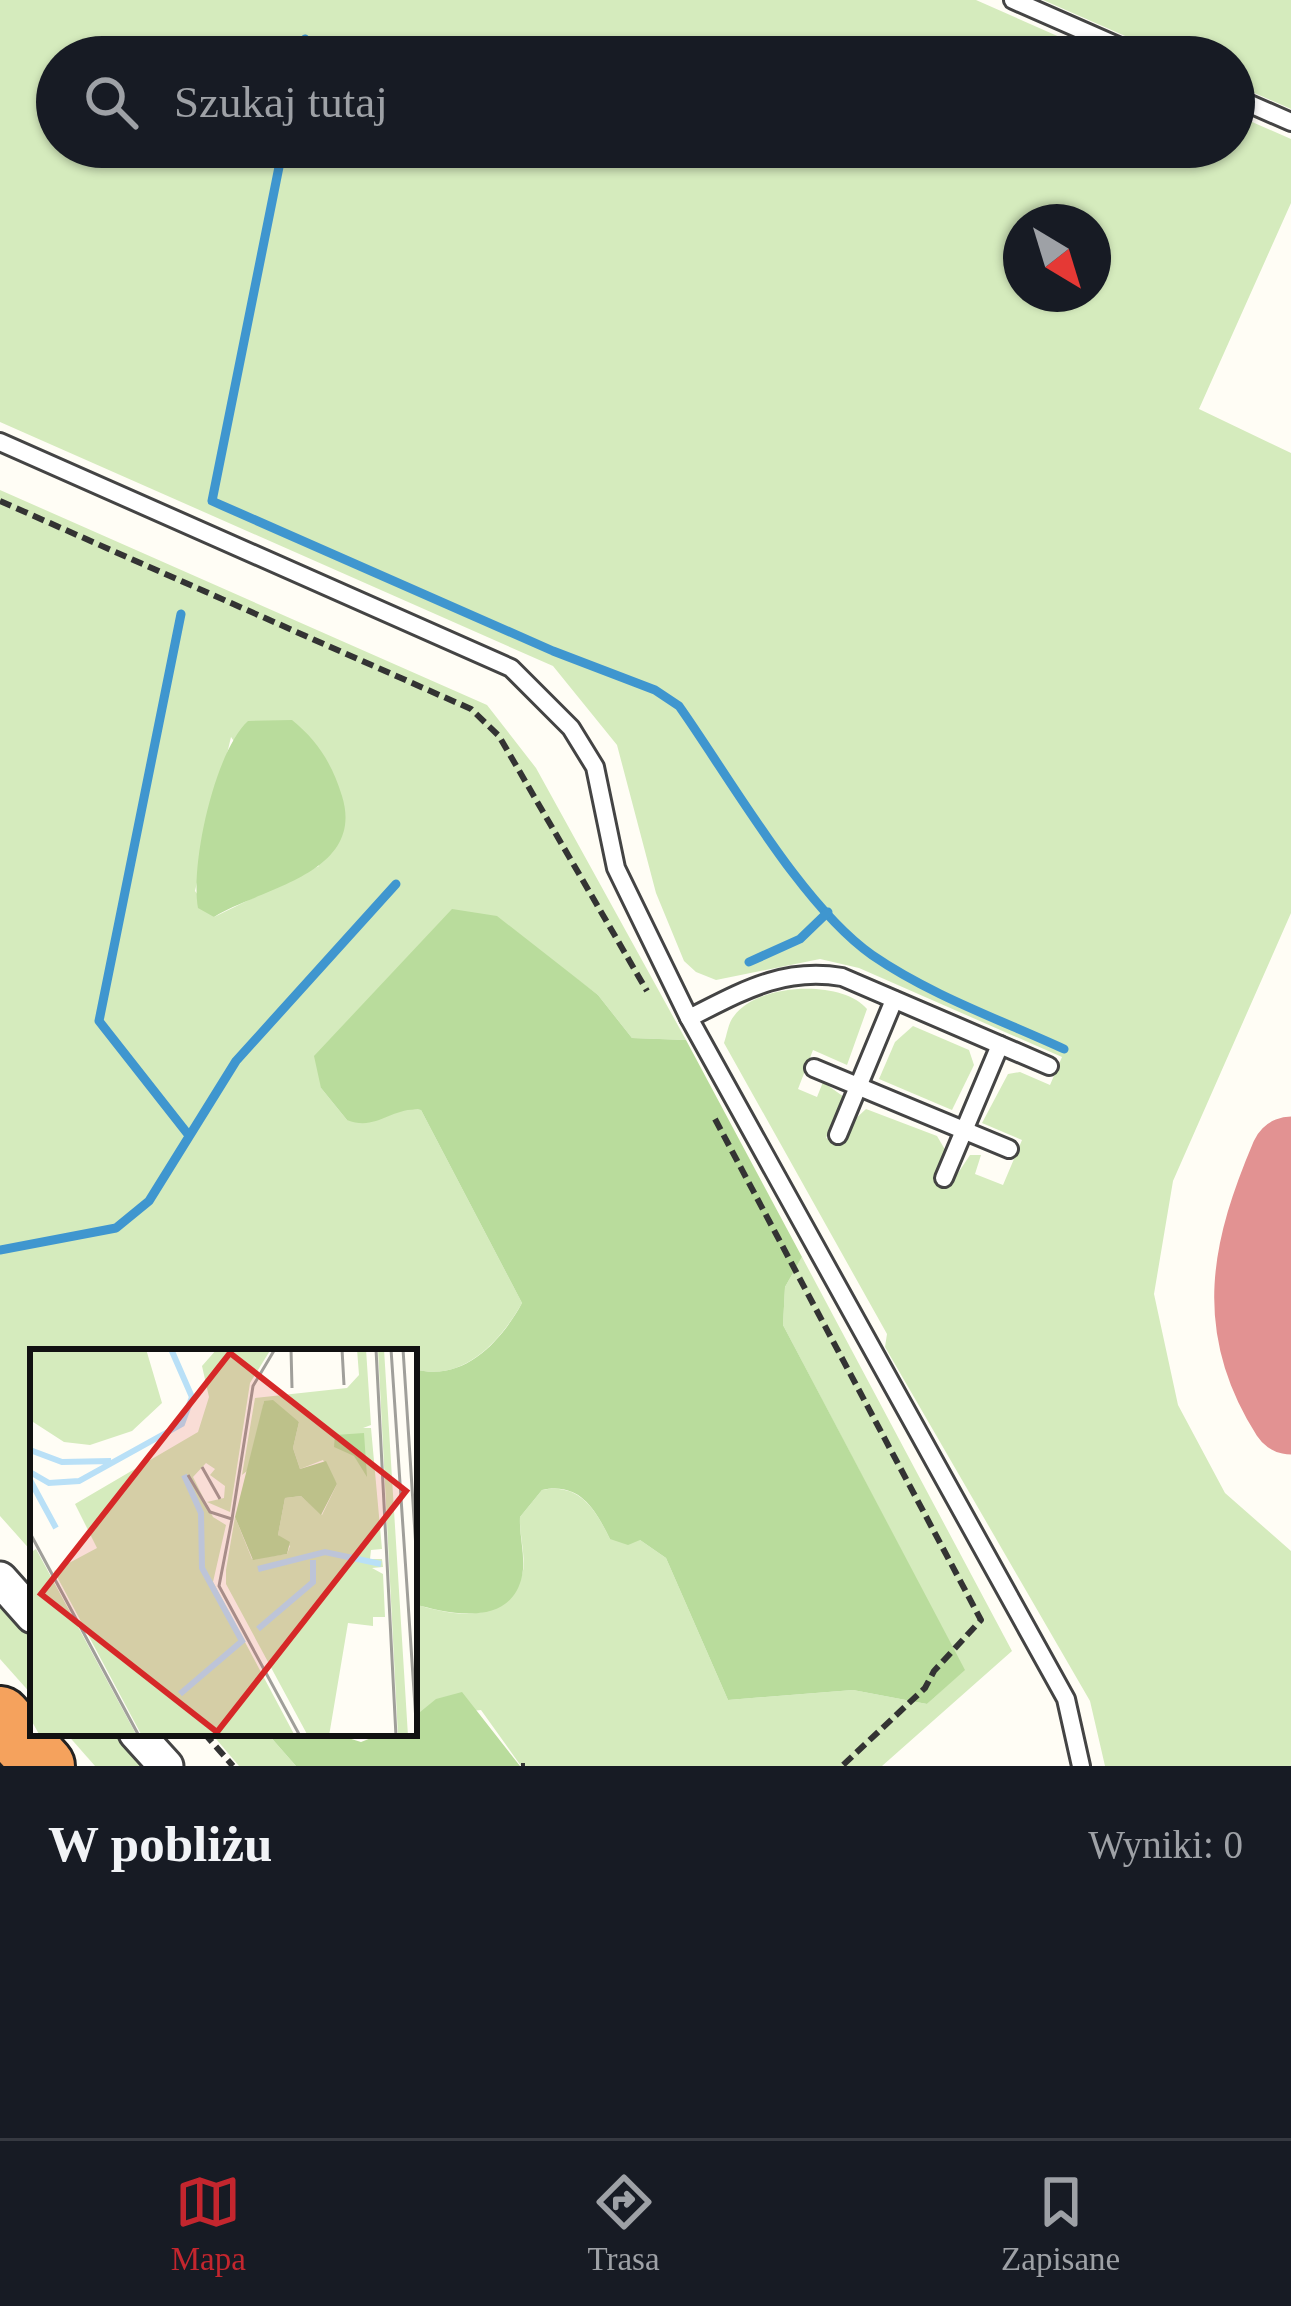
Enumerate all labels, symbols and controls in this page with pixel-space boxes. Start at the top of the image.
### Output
search box [36,36,1255,168]
icon: search [78,69,144,135]
text: Szukaj tutaj [174,77,388,127]
north arrow [1003,204,1111,312]
inset map [30,1349,417,1736]
text: W pobliżu [48,1816,272,1872]
text: Wyniki: 0 [1088,1823,1243,1866]
tab: Mapa [171,2169,246,2278]
tab: Trasa [587,2169,660,2278]
tab: Zapisane [1001,2169,1120,2278]

